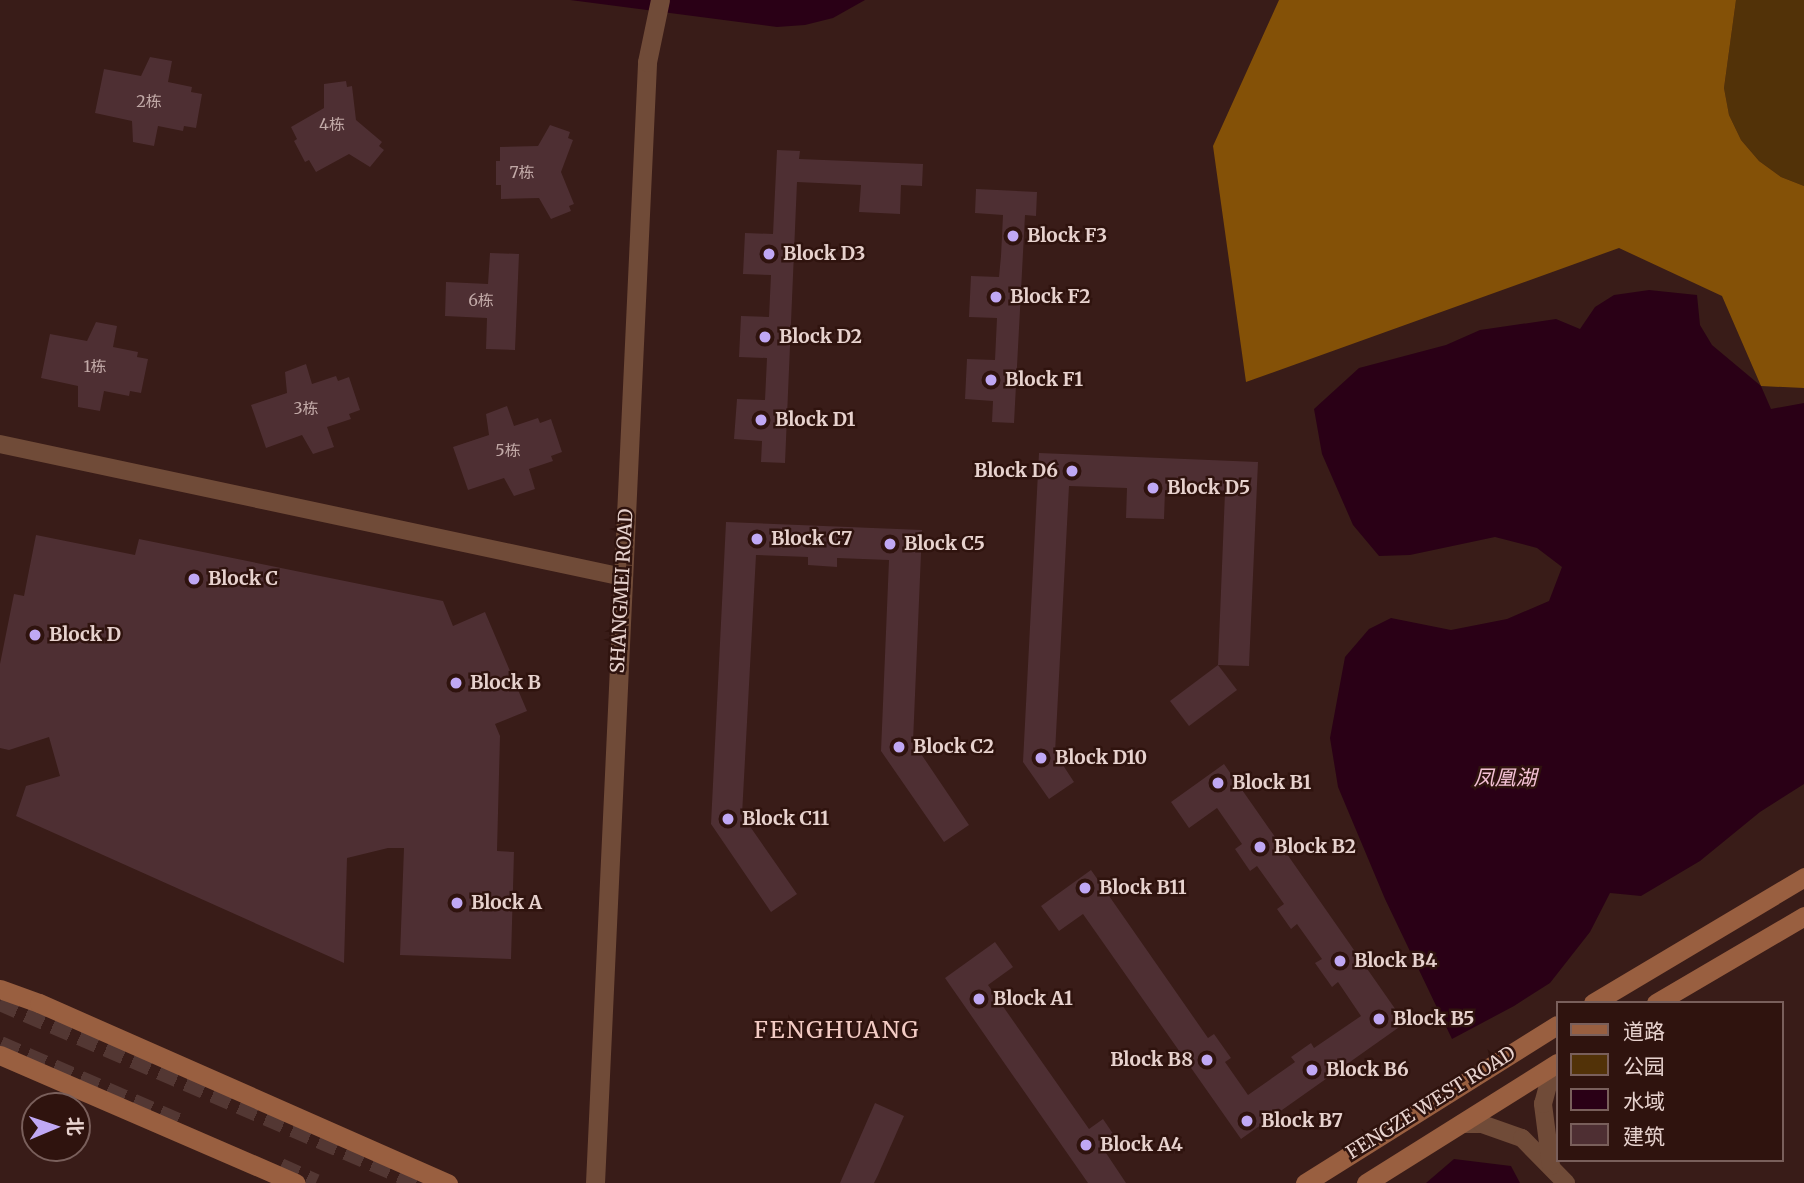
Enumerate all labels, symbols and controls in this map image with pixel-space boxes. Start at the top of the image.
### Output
house number: 2栋 [136,91,162,111]
house number: 4栋 [319,114,345,134]
house number: 7栋 [509,162,535,182]
place label: Block F3 [1027,225,1107,247]
marker: Block F3 [1005,228,1021,244]
place label: Block D3 [783,243,865,265]
marker: Block D3 [761,246,777,262]
place label: Block F2 [1010,286,1091,308]
marker: Block F2 [988,289,1004,305]
house number: 6栋 [468,290,494,310]
place label: Block D2 [779,326,862,348]
marker: Block D2 [757,329,773,345]
house number: 1栋 [83,356,107,376]
place label: Block F1 [1005,369,1083,391]
marker: Block F1 [983,372,999,388]
house number: 3栋 [293,398,319,418]
place label: Block D1 [775,409,855,431]
marker: Block D1 [753,412,769,428]
house number: 5栋 [495,440,521,460]
place label: Block D6 [974,460,1058,482]
marker: Block D6 [1064,463,1080,479]
place label: Block D5 [1167,477,1250,499]
marker: Block D5 [1145,480,1161,496]
street label: SHANGMEI ROAD [606,508,638,674]
place label: Block C7 [771,528,852,550]
marker: Block C7 [749,531,765,547]
place label: Block C5 [904,533,985,555]
marker: Block C5 [882,536,898,552]
place label: Block C [208,568,278,590]
marker: Block C [186,571,202,587]
place label: Block D [49,624,121,646]
marker: Block D [27,627,43,643]
place label: Block B [470,672,541,694]
marker: Block B [448,675,464,691]
place label: Block C2 [913,736,994,758]
marker: Block C2 [891,739,907,755]
place label: Block D10 [1055,747,1147,769]
marker: Block D10 [1033,750,1049,766]
water label: 凤凰湖 [1474,765,1536,791]
place label: Block B1 [1232,772,1311,794]
marker: Block B1 [1210,775,1226,791]
place label: Block C11 [742,808,829,830]
marker: Block C11 [720,811,736,827]
place label: Block B2 [1274,836,1356,858]
marker: Block B2 [1252,839,1268,855]
place label: Block B11 [1099,877,1187,899]
marker: Block B11 [1077,880,1093,896]
place label: Block A [471,892,542,914]
marker: Block A [449,895,465,911]
place label: Block B4 [1354,950,1437,972]
marker: Block B4 [1332,953,1348,969]
place label: Block A1 [993,988,1073,1010]
marker: Block A1 [971,991,987,1007]
legend [1556,1001,1783,1162]
place label: Block B5 [1393,1008,1474,1030]
marker: Block B5 [1371,1011,1387,1027]
district label: FENGHUANG [755,1016,919,1044]
text: 道路 [1623,1018,1665,1045]
street label: FENGZE WEST ROAD [1342,1042,1520,1164]
place label: Block B8 [1110,1049,1193,1071]
marker: Block B8 [1199,1052,1215,1068]
text: 公园 [1623,1053,1665,1080]
place label: Block B6 [1326,1059,1409,1081]
marker: Block B6 [1304,1062,1320,1078]
text: 水域 [1623,1088,1665,1115]
north arrow [21,1092,91,1162]
place label: Block B7 [1261,1110,1343,1132]
marker: Block B7 [1239,1113,1255,1129]
text: 北 [63,1116,87,1136]
text: 建筑 [1623,1123,1665,1150]
place label: Block A4 [1100,1134,1183,1156]
marker: Block A4 [1078,1137,1094,1153]

